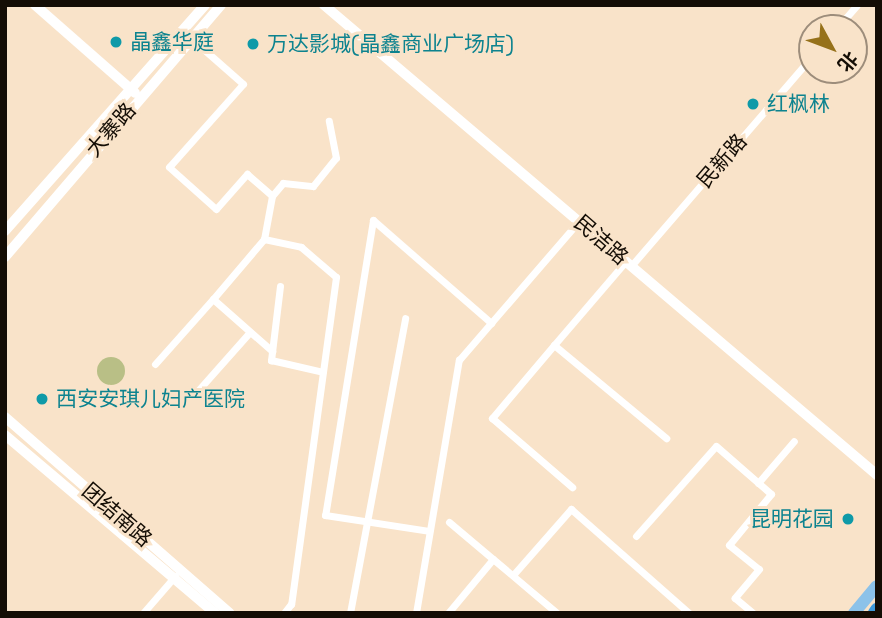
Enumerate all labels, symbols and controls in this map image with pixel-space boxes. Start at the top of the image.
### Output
north arrow [798,14,868,84]
place label: 晶鑫华庭 [130,29,214,55]
place label: 万达影城(晶鑫商业广场店) [267,31,514,57]
marker: 晶鑫华庭 [108,34,124,50]
marker: 万达影城(晶鑫商业广场店) [245,36,261,52]
text: 北 [832,46,863,77]
place label: 红枫林 [767,91,830,117]
marker: 红枫林 [745,96,761,112]
street label: 大寨路 [81,98,141,162]
street label: 民新路 [692,129,752,193]
street label: 民洁路 [569,210,633,270]
place label: 西安安琪儿妇产医院 [56,386,245,412]
marker: 西安安琪儿妇产医院 [34,391,50,407]
street label: 团结南路 [77,478,157,552]
place label: 昆明花园 [750,506,834,532]
marker: 昆明花园 [840,511,856,527]

